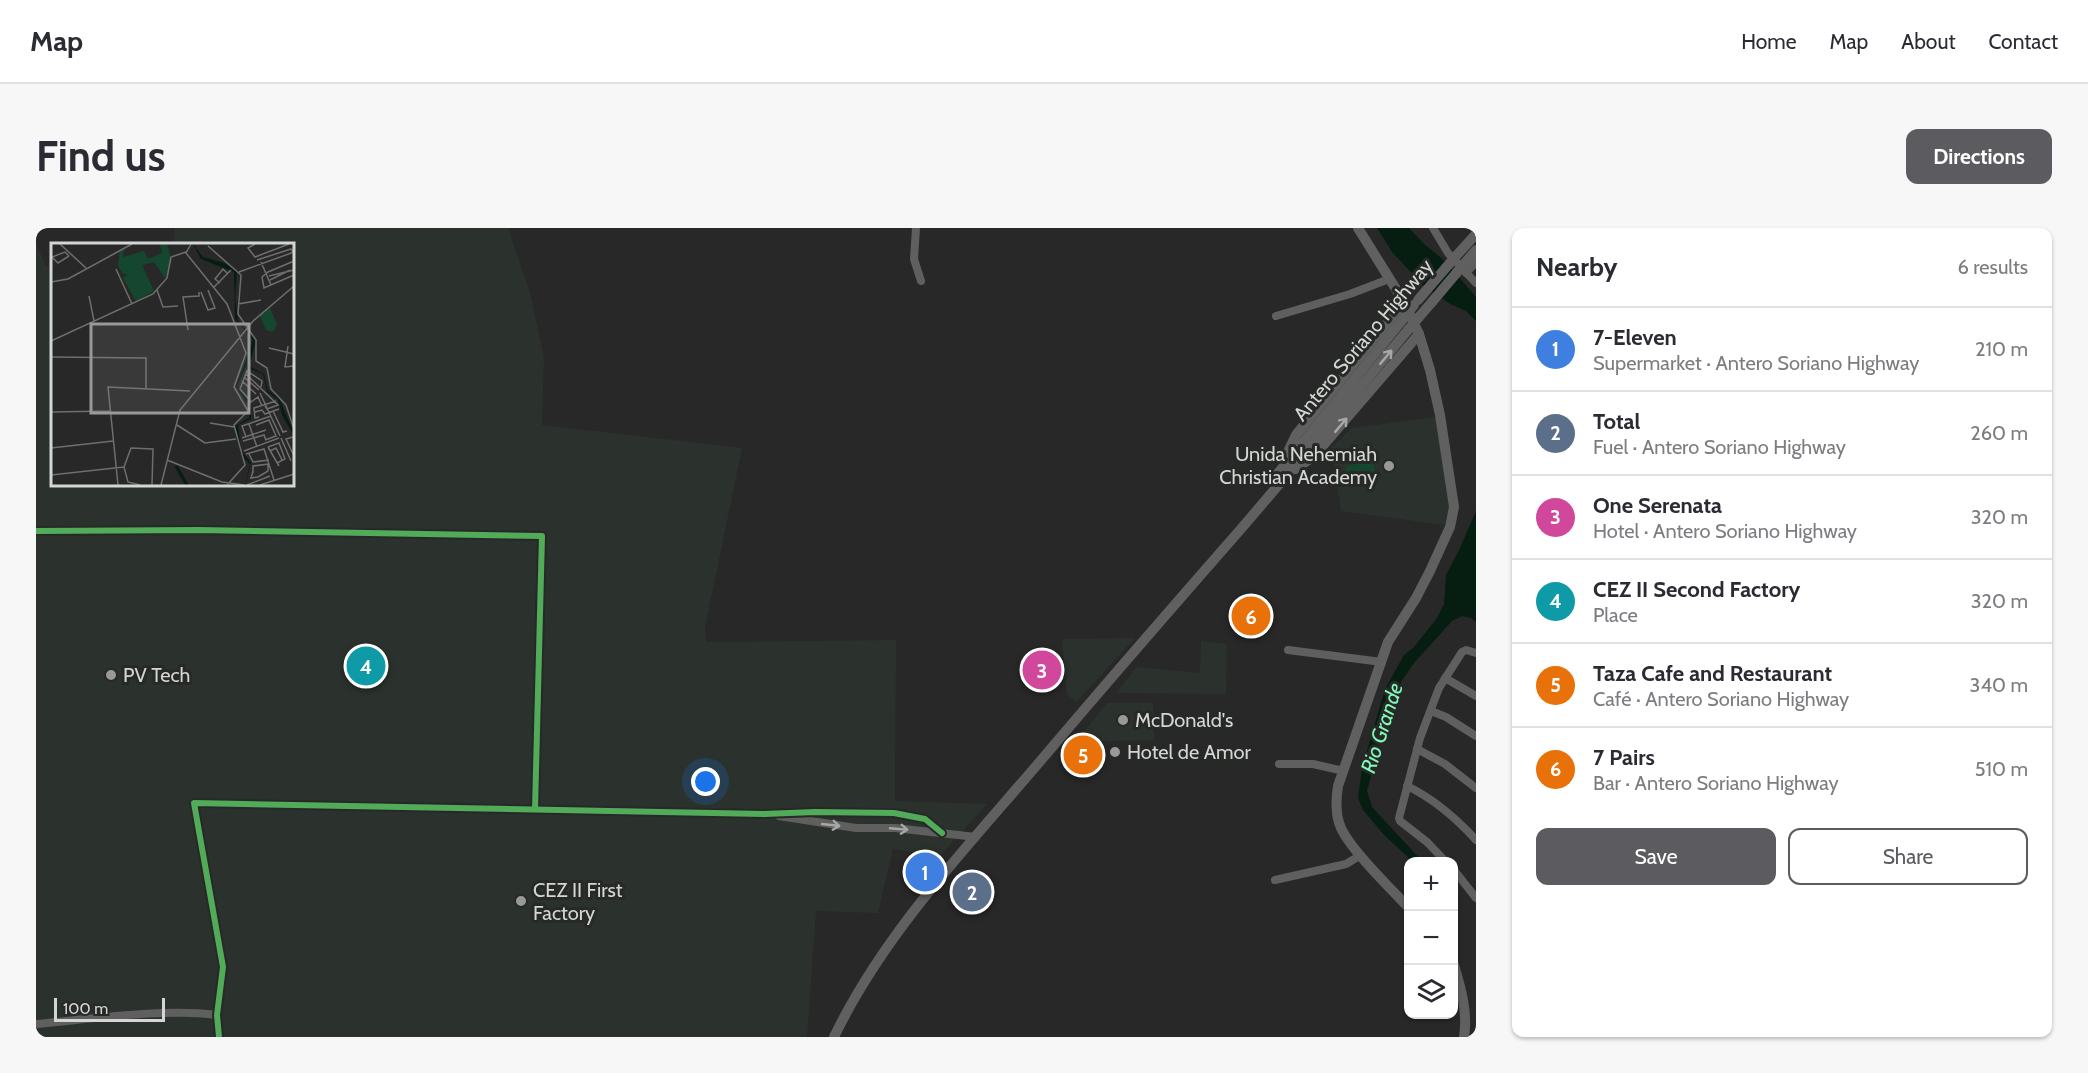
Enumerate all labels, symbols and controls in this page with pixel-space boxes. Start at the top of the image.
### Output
text: Map [30,24,83,58]
text: Home [1741,29,1797,54]
text: Map [1830,29,1868,54]
text: About [1901,29,1955,54]
text: Contact [1988,29,2058,54]
button: Directions [1906,129,2052,184]
text: Find us [36,130,165,182]
inset map [51,243,294,486]
text: Nearby [1536,251,1617,283]
street label: Antero Soriano Highway [1288,254,1438,426]
text: 6 results [1957,255,2028,279]
text: 7-Eleven [1593,324,1677,351]
text: 1 [1552,337,1559,361]
text: 210 m [1975,337,2028,361]
one-way arrow [1379,349,1392,365]
text: Supermarket · Antero Soriano Highway [1593,351,1919,375]
text: Total [1593,408,1640,435]
one-way arrow [1335,417,1348,433]
text: 2 [1550,421,1561,445]
text: 260 m [1970,421,2028,445]
text: Fuel · Antero Soriano Highway [1593,435,1846,459]
place label: Unida Nehemiah Christian Academy [1219,442,1377,489]
marker: Unida Nehemiah Christian Academy [1382,459,1396,473]
text: One Serenata [1593,492,1722,519]
text: 3 [1550,505,1561,529]
text: 320 m [1971,505,2028,529]
text: Hotel · Antero Soriano Highway [1593,519,1857,543]
text: CEZ II Second Factory [1593,576,1800,603]
text: 4 [1549,589,1562,613]
text: 320 m [1971,589,2028,613]
pin: 6 [1232,594,1270,638]
text: Place [1593,603,1638,627]
pin: 4 [346,644,386,688]
pin: 3 [1022,648,1062,692]
text: Taza Cafe and Restaurant [1593,660,1832,687]
place label: PV Tech [123,663,190,687]
marker: PV Tech [104,668,118,682]
text: 5 [1550,673,1561,697]
text: 340 m [1970,673,2028,697]
water label: Rio Grande [1355,679,1408,776]
text: Café · Antero Soriano Highway [1593,687,1849,711]
place label: McDonald's [1135,708,1233,732]
marker: McDonald's [1116,713,1130,727]
pin: 5 [1064,732,1102,778]
place label: Hotel de Amor [1127,740,1252,764]
text: 7 Pairs [1593,744,1655,771]
marker: Hotel de Amor [1108,745,1122,759]
text: 6 [1550,757,1561,781]
text: 510 m [1975,757,2028,781]
your location [691,767,720,796]
text: Bar · Antero Soriano Highway [1593,771,1838,795]
one-way arrow [820,820,840,831]
one-way arrow [889,823,909,834]
button: Save [1536,828,1776,885]
button: Share [1788,828,2028,885]
pin: 1 [906,850,944,894]
map controls [1404,857,1458,1019]
button: + [1404,857,1458,911]
pin: 2 [952,870,992,914]
place label: CEZ II First Factory [533,878,623,925]
marker: CEZ II First Factory [514,894,528,908]
button: − [1404,911,1458,965]
button: layers [1404,965,1458,1019]
scale bar [54,995,165,1022]
text: 100 m [63,999,108,1018]

